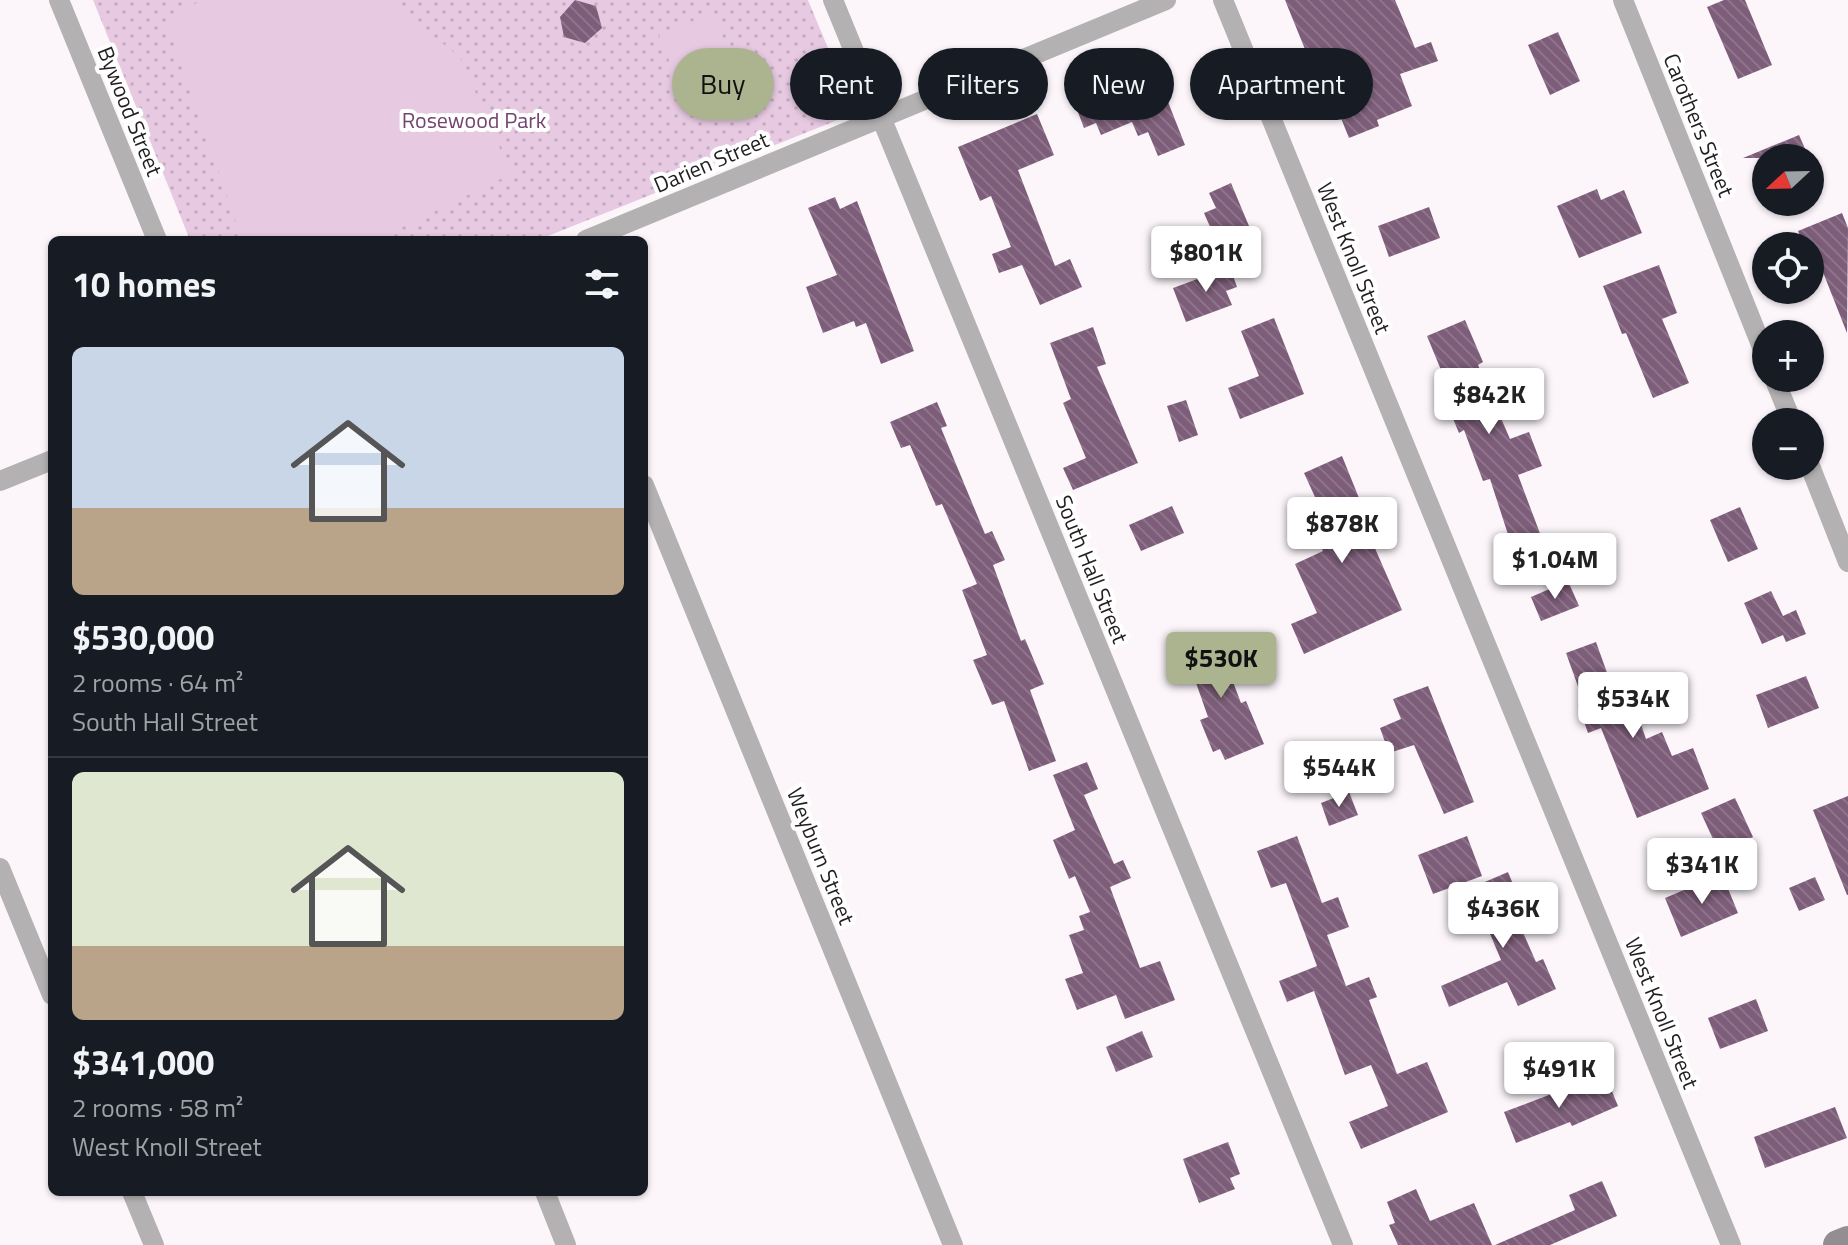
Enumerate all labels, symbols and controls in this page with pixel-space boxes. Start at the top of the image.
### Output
street label: Bywood Street [89,41,172,181]
chip: Buy [672,48,774,120]
chip: Rent [790,48,902,120]
chip: Filters [918,48,1048,120]
chip: New [1064,48,1174,120]
chip: Apartment [1190,48,1373,120]
street label: Carothers Street [1655,48,1743,202]
park label: Rosewood Park [402,103,547,137]
street label: Darien Street [648,122,774,202]
north arrow [1752,144,1824,216]
map controls [1752,144,1824,480]
street label: West Knoll Street [1308,177,1400,339]
pin: $801K [1150,226,1262,294]
text: $801K [1169,232,1243,271]
button: locate [1752,232,1824,304]
text: 10 homes [72,258,216,310]
icon: filters [580,262,624,306]
button: + [1752,320,1824,392]
pin: $842K [1433,368,1545,436]
text: $842K [1452,374,1526,413]
icon: home [276,399,420,543]
button: − [1752,408,1824,480]
street label: South Hall Street [1047,490,1137,648]
pin: $878K [1286,497,1398,565]
text: $878K [1305,503,1379,542]
pin: $1.04M [1490,533,1620,601]
text: $1.04M [1511,539,1599,578]
text: $530,000 [72,611,214,663]
pin: $530K [1165,632,1277,700]
text: $530K [1184,638,1258,677]
text: 2 rooms · 64 m² [72,663,243,702]
pin: $534K [1577,672,1689,740]
text: $534K [1596,678,1670,717]
text: South Hall Street [72,702,258,741]
pin: $544K [1283,741,1395,809]
text: $544K [1302,747,1376,786]
street label: Weyburn Street [778,782,864,930]
icon: home [276,824,420,968]
pin: $341K [1646,838,1758,906]
text: $341K [1665,844,1739,883]
pin: $436K [1447,882,1559,950]
text: $436K [1466,888,1540,927]
street label: West Knoll Street [1616,932,1708,1094]
text: $341,000 [72,1036,214,1088]
pin: $491K [1503,1042,1615,1110]
text: $491K [1522,1048,1596,1087]
text: 2 rooms · 58 m² [72,1088,243,1127]
text: West Knoll Street [72,1127,262,1166]

